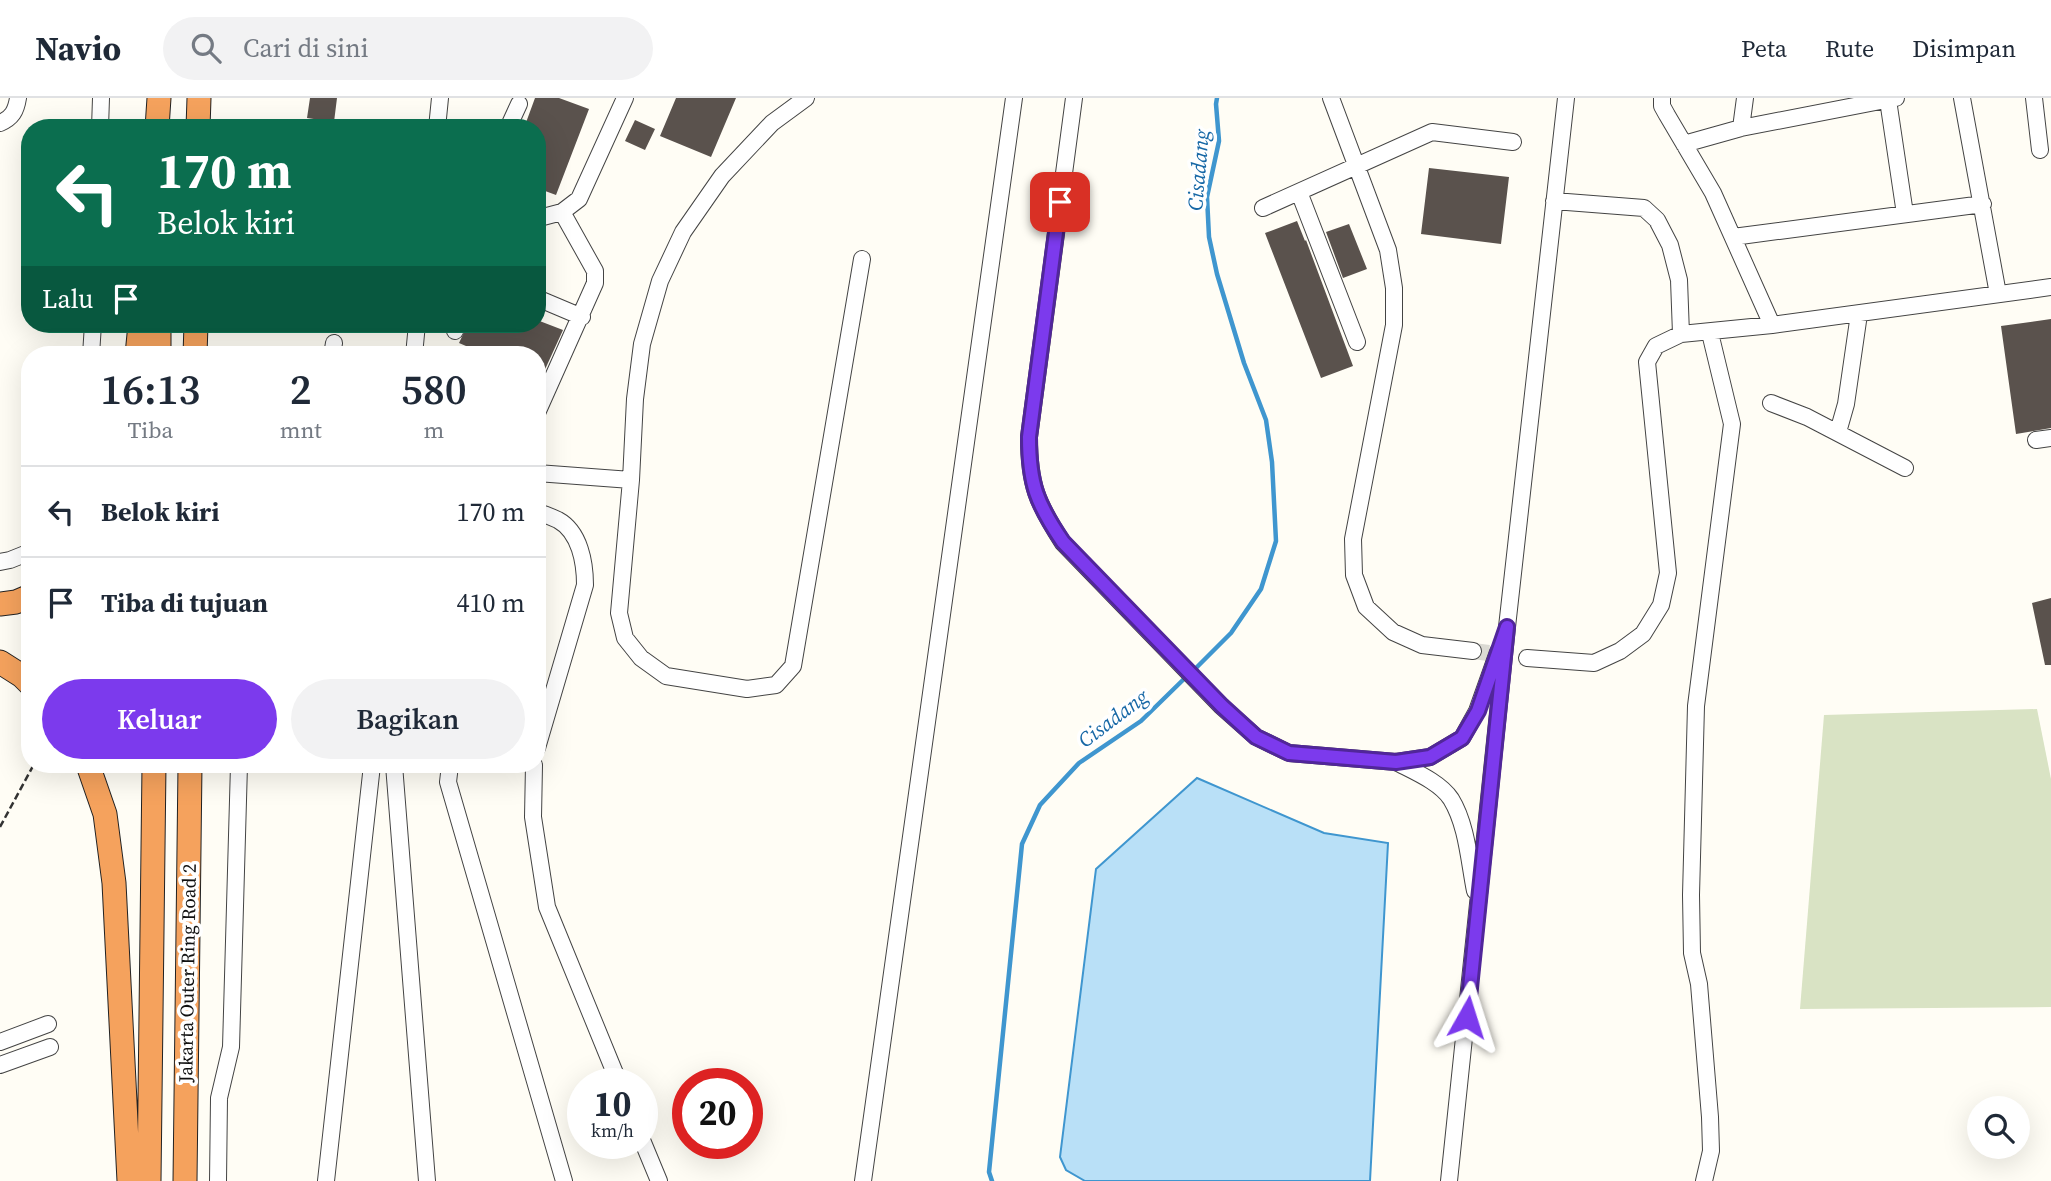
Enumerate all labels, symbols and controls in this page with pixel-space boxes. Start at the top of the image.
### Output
search box [163,17,653,80]
text: Navio [35,26,121,71]
icon: search [187,29,225,67]
text: Cari di sini [243,30,368,66]
text: Peta [1741,32,1787,65]
text: Rute [1825,32,1874,65]
text: Disimpan [1912,32,2016,65]
water label: Cisadang [1180,127,1216,212]
text: 170 m [157,137,292,204]
icon: left [42,147,133,238]
pin [1030,172,1090,232]
icon: arrive [1041,183,1079,221]
text: Belok kiri [157,201,295,245]
icon: arrive [107,280,145,318]
text: Lalu [42,281,93,317]
text: 16:13 [100,360,200,418]
text: 2 [290,360,312,418]
text: 580 [401,360,467,418]
text: Tiba [127,414,173,446]
text: mnt [280,414,322,446]
text: m [423,414,444,446]
icon: left [42,493,80,531]
text: Belok kiri [101,494,219,530]
text: 170 m [457,494,525,530]
icon: arrive [42,584,80,622]
text: Tiba di tujuan [101,585,268,621]
text: 410 m [457,585,525,621]
button: Keluar [42,679,277,759]
button: Bagikan [291,679,525,759]
water label: Cisadang [1072,681,1155,754]
street label: Jakarta Outer Ring Road 2 [172,864,202,1083]
position arrow [1430,980,1504,1054]
speed limit sign: 20 [672,1068,763,1159]
text: 10 [594,1080,631,1128]
map controls [1967,1096,2030,1159]
button: search [1967,1096,2030,1159]
text: km/h [591,1118,634,1143]

